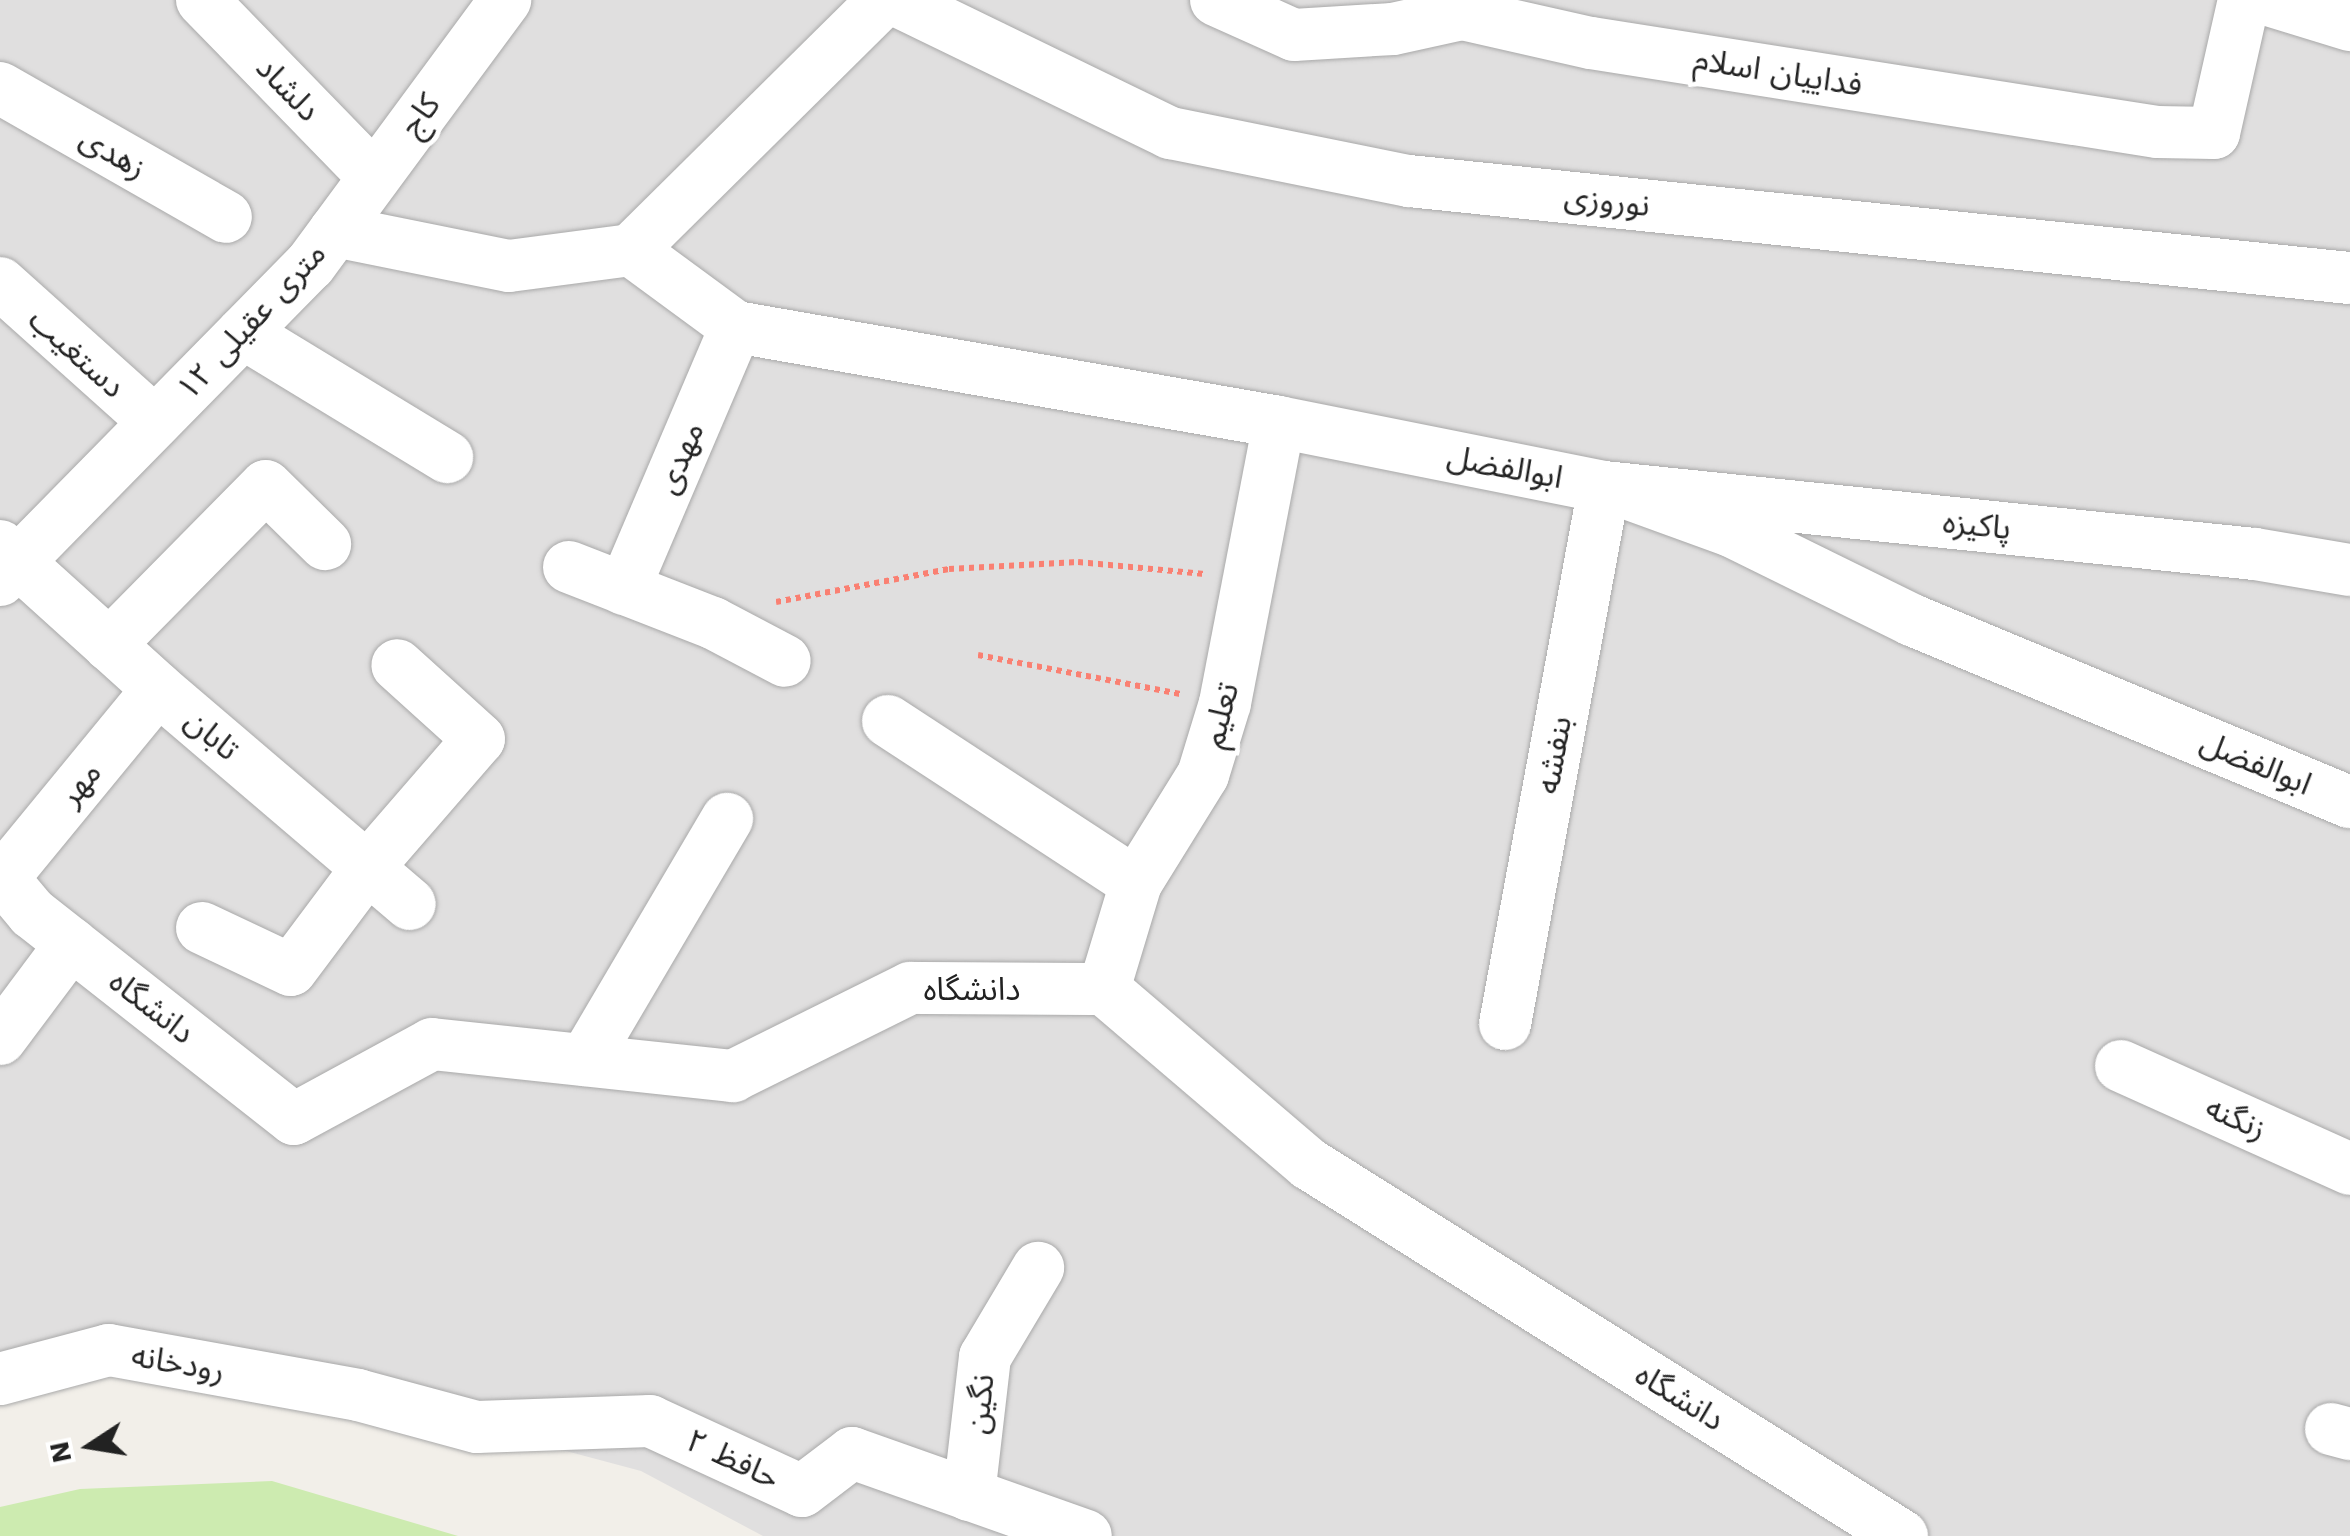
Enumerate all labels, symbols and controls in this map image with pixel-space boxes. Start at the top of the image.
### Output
street label: فداییان اسلام [1691,40,1865,104]
street label: دلشاد [248,49,328,129]
street label: کاج [392,86,448,144]
street label: زهدی [73,119,153,187]
street label: نوروزی [1562,177,1652,225]
street label: ۱۲ متری عقیلی [168,234,334,408]
street label: دستغیب [21,300,133,406]
street label: مهدی [648,416,712,500]
street label: ابوالفضل [1444,437,1566,497]
street label: پاکیزه [1941,502,2013,548]
street label: تعلیم [1193,678,1247,752]
street label: تابان [177,701,247,769]
street label: بنفشه [1528,713,1580,797]
street label: ابوالفضل [2195,723,2317,803]
street label: مهر [51,754,109,814]
street label: دانشگاه [102,962,202,1052]
street label: دانشگاه [923,970,1021,1008]
street label: زنگنه [2200,1088,2272,1148]
street label: رودخانه [129,1336,227,1390]
street label: دانشگاه [1629,1355,1731,1439]
street label: نگین [958,1372,1002,1436]
north arrow [40,1396,140,1496]
street label: حافظ ۲ [680,1421,786,1497]
text: N [42,1439,78,1466]

